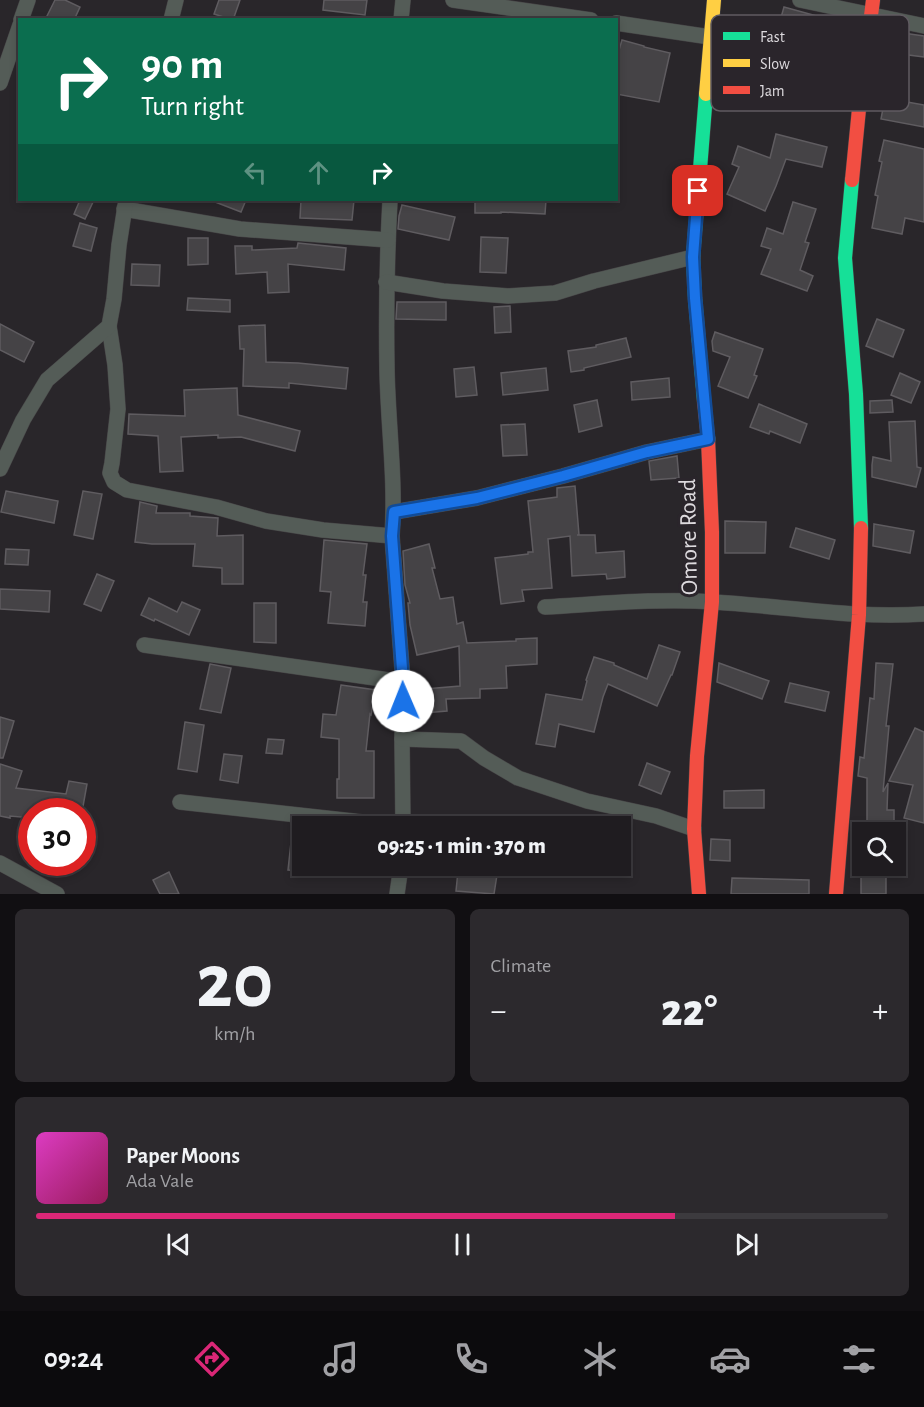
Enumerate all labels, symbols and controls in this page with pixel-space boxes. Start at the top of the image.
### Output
legend [711,15,909,111]
text: Fast [760,29,785,45]
icon: right [42,42,120,120]
text: 90 m [141,44,223,86]
text: Slow [760,56,790,72]
text: Jam [760,83,785,99]
text: Turn right [141,93,244,120]
icon: left [239,156,272,189]
icon: ahead [302,156,335,189]
icon: right [365,156,398,189]
pin [672,165,723,216]
icon: arrive [681,174,714,207]
street label: Omore Road [676,479,702,595]
position arrow [371,669,435,733]
speed limit sign: 30 [18,798,96,876]
map controls [852,822,906,876]
button: search [852,822,906,876]
text: 09:25 · 1 min · 370 m [377,835,546,857]
text: 20 [196,944,273,1022]
text: Climate [491,956,551,976]
text: 22° [661,989,717,1034]
text: − [491,995,506,1028]
text: + [872,995,888,1028]
text: km/h [214,1024,255,1044]
text: Paper Moons [126,1145,240,1167]
text: Ada Vale [126,1171,194,1191]
icon: previous [162,1228,195,1261]
icon: pause [446,1228,479,1261]
icon: next [730,1228,763,1261]
icon: directions [191,1338,233,1380]
icon: music [320,1338,362,1380]
icon: phone [450,1338,492,1380]
icon: climate [579,1338,621,1380]
icon: car [709,1338,751,1380]
icon: filters [838,1338,880,1380]
text: 09:24 [44,1345,103,1372]

